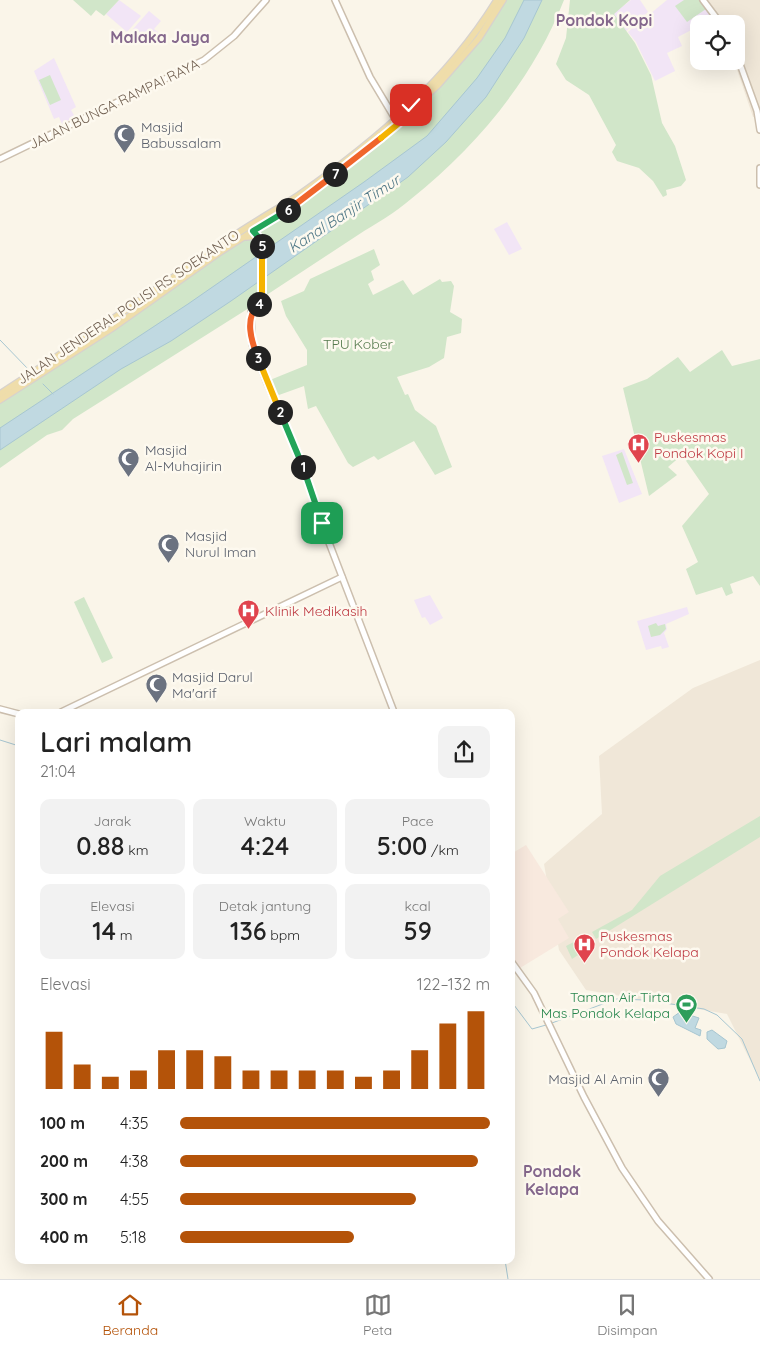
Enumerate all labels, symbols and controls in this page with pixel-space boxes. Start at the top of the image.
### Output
district label: Pondok Kopi [556,10,652,30]
map controls [690,15,745,70]
button: locate [690,15,745,70]
district label: Malaka Jaya [110,27,210,47]
street label: JALAN BUNGA RAMPAI RAYA [26,55,202,153]
pin [390,84,432,126]
icon: check [397,91,425,119]
place label: Masjid Babussalam [141,118,221,152]
mosque icon: Masjid Babussalam [113,123,137,154]
pin: 7 [322,162,348,186]
text: 7 [332,165,339,183]
water label: Kanal Banjir Timur [284,169,405,257]
pin: 6 [276,198,300,222]
text: 6 [285,201,292,219]
street label: JALAN JENDERAL POLISI RS. SOEKANTO [13,226,243,388]
pin: 5 [250,234,274,258]
text: 5 [258,237,267,255]
pin: 4 [246,292,272,316]
text: 4 [255,295,264,313]
park label: TPU Kober [323,335,394,353]
pin: 3 [246,346,270,370]
text: 3 [255,349,262,367]
pin: 2 [268,400,292,424]
text: 2 [277,403,284,421]
place label: Puskesmas Pondok Kopi I [654,428,743,462]
hospital icon: Puskesmas Pondok Kopi I [626,433,650,464]
place label: Masjid Al-Muhajirin [145,441,222,475]
mosque icon: Masjid Al-Muhajirin [117,446,141,477]
pin: 1 [290,454,316,480]
text: 1 [301,458,306,476]
pin [301,502,343,544]
icon: arrive [308,509,336,537]
place label: Masjid Nurul Iman [185,527,256,561]
mosque icon: Masjid Nurul Iman [157,532,181,563]
hospital icon: Klinik Medikasih [237,599,261,630]
place label: Klinik Medikasih [265,602,367,620]
place label: Masjid Darul Ma'arif [172,668,253,702]
mosque icon: Masjid Darul Ma'arif [144,673,168,704]
text: Lari malam [40,724,192,759]
button: share [438,726,490,778]
text: 21:04 [40,761,76,781]
text: Jarak [93,812,131,830]
text: Waktu [244,812,286,830]
text: Pace [402,812,434,830]
text: 0.88 [76,830,124,861]
text: 4:24 [241,830,289,861]
text: 5:00 [377,830,427,861]
text: km [124,841,148,859]
text: /km [427,841,459,859]
text: Elevasi [90,897,134,915]
text: Detak jantung [219,897,311,915]
text: kcal [405,897,431,915]
text: 14 [92,915,116,946]
text: 136 [230,915,267,946]
text: 59 [404,915,432,946]
text: m [116,926,132,944]
text: bpm [267,926,300,944]
place label: Puskesmas Pondok Kelapa [600,927,699,961]
hospital icon: Puskesmas Pondok Kelapa [572,932,596,963]
text: Elevasi [40,974,91,994]
text: 122–132 m [417,974,490,994]
place label: Taman Air Tirta Mas Pondok Kelapa [541,988,670,1022]
sports icon: Taman Air Tirta Mas Pondok Kelapa [674,993,698,1024]
mosque icon: Masjid Al Amin [647,1067,671,1098]
place label: Masjid Al Amin [548,1070,643,1088]
text: 100 m [40,1113,85,1133]
text: 4:35 [120,1113,149,1133]
text: 200 m [40,1151,88,1171]
text: 4:38 [120,1151,148,1171]
district label: Pondok Kelapa [523,1161,581,1199]
text: 300 m [40,1189,87,1209]
text: 4:55 [120,1189,149,1209]
text: 400 m [40,1227,88,1247]
text: 5:18 [120,1227,146,1247]
tab: Beranda [102,1291,158,1339]
tab: Peta [363,1291,392,1339]
tab: Disimpan [597,1291,658,1339]

